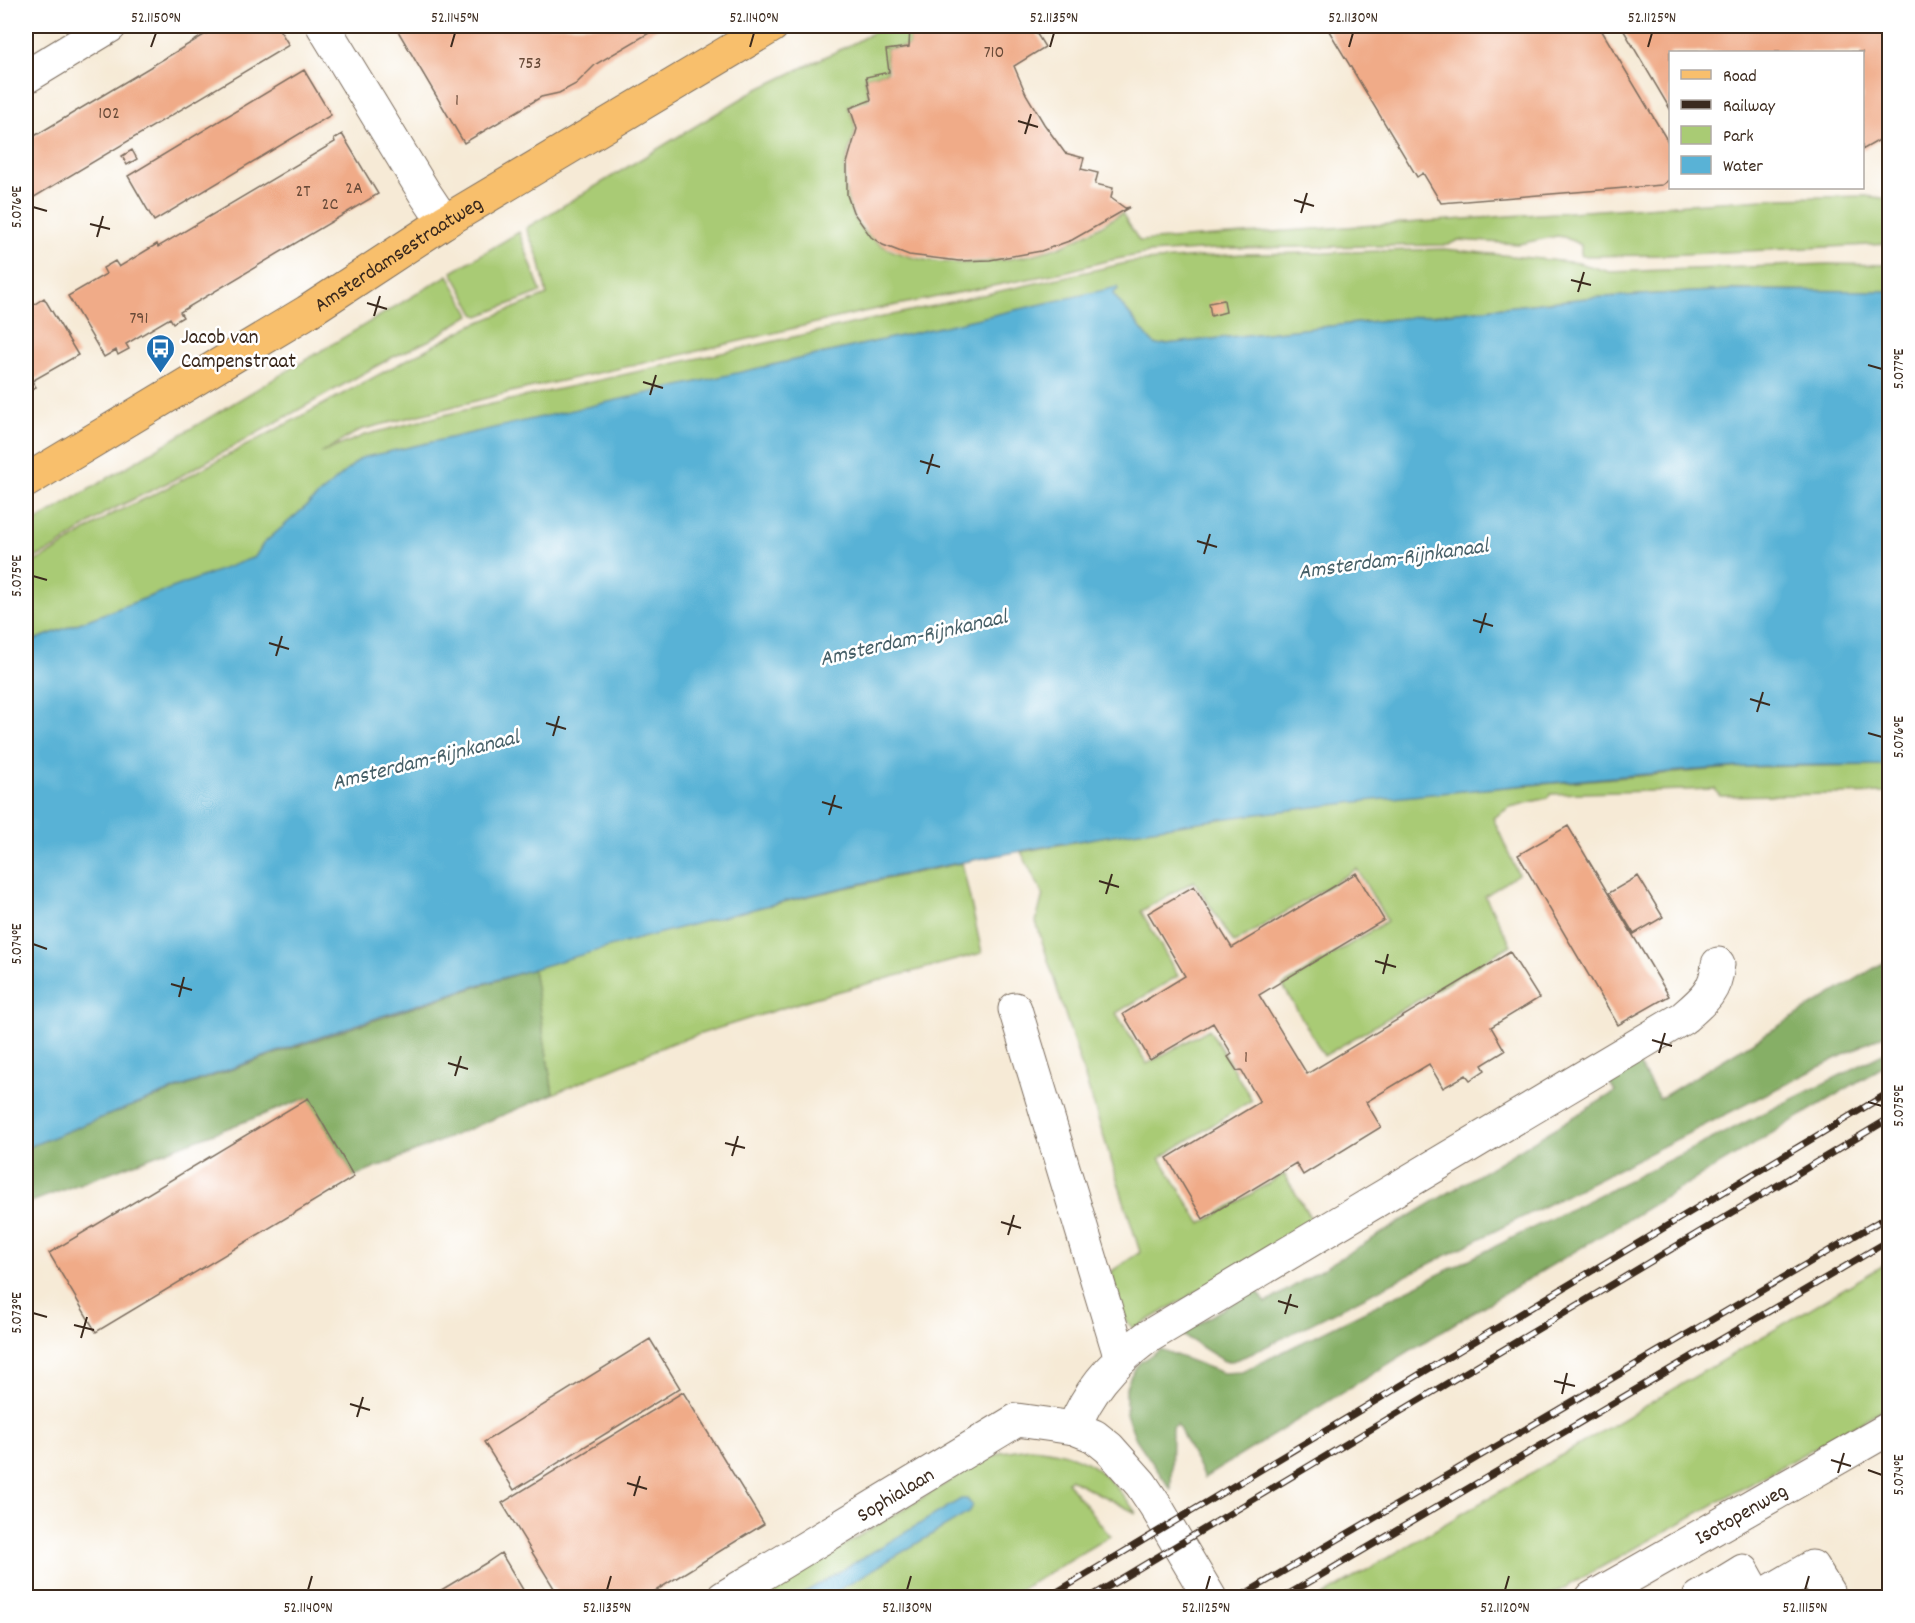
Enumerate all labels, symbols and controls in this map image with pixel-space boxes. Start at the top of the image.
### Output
text: 52.1150°N [131,8,181,30]
text: 52.1145°N [431,8,479,30]
text: 52.1140°N [729,8,779,30]
text: 52.1135°N [1030,8,1078,30]
text: 52.1130°N [1328,8,1378,30]
text: 52.1125°N [1628,8,1676,30]
house number: 710 [984,41,1004,66]
legend [1669,51,1864,189]
house number: 753 [518,52,542,77]
text: Road [1723,65,1757,90]
house number: 1 [455,89,459,114]
text: Railway [1723,95,1776,120]
house number: 102 [98,102,120,127]
text: Park [1723,125,1754,150]
text: Water [1723,155,1763,180]
house number: 2A [345,177,363,202]
house number: 2T [295,180,311,205]
text: 5.076°E [7,186,29,228]
street label: Amsterdamsestraatweg [309,190,489,321]
house number: 2C [322,193,338,218]
house number: 791 [129,307,149,332]
place label: Jacob van Campenstraat [181,324,296,378]
bus stop icon: Jacob van Campenstraat [144,332,176,374]
text: 5.077°E [1889,348,1911,389]
water label: Amsterdam-Rijnkanaal [1296,532,1492,589]
text: 5.075°E [7,555,29,597]
water label: Amsterdam-Rijnkanaal [817,602,1012,676]
text: 5.076°E [1889,716,1911,758]
water label: Amsterdam-Rijnkanaal [329,723,524,800]
text: 5.074°E [7,923,29,965]
house number: 1 [1244,1046,1248,1071]
text: 5.075°E [1889,1085,1911,1127]
text: 5.073°E [7,1292,29,1334]
text: 5.074°E [1889,1454,1911,1496]
street label: Sophialaan [852,1461,941,1532]
street label: Isotopenweg [1690,1477,1794,1554]
text: 52.1140°N [283,1598,333,1620]
text: 52.1135°N [583,1598,631,1620]
text: 52.1130°N [882,1598,932,1620]
text: 52.1125°N [1182,1598,1230,1620]
text: 52.1120°N [1480,1598,1530,1620]
text: 52.1115°N [1782,1598,1828,1620]

